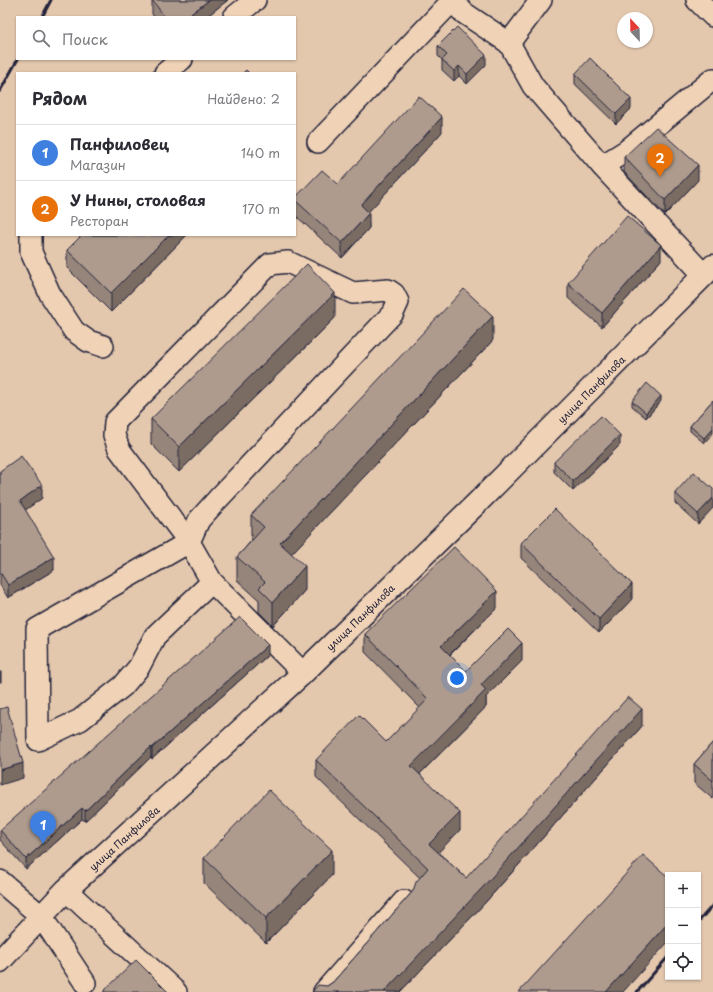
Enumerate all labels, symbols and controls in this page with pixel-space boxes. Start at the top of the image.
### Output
north arrow [617,12,653,48]
search box [16,16,296,60]
icon: search [30,27,52,49]
text: Поиск [62,27,108,50]
text: Рядом [32,85,87,111]
text: Найдено: 2 [207,89,280,108]
text: Панфиловец [70,132,169,155]
text: 1 [42,143,48,162]
text: 140 m [241,143,280,162]
pin: 2 [647,144,673,177]
text: Магазин [70,155,126,174]
text: У Нины, столовая [70,188,206,211]
text: 2 [40,199,50,218]
text: 170 m [242,199,280,218]
text: Ресторан [70,211,129,230]
street label: улица Панфилова [554,351,629,426]
street label: улица Панфилова [322,580,398,654]
your location [447,668,467,688]
street label: улица Панфилова [85,802,163,874]
pin: 1 [30,811,56,844]
map controls [665,872,701,980]
button: + [665,872,701,908]
button: − [665,908,701,944]
button: locate [665,944,701,980]

